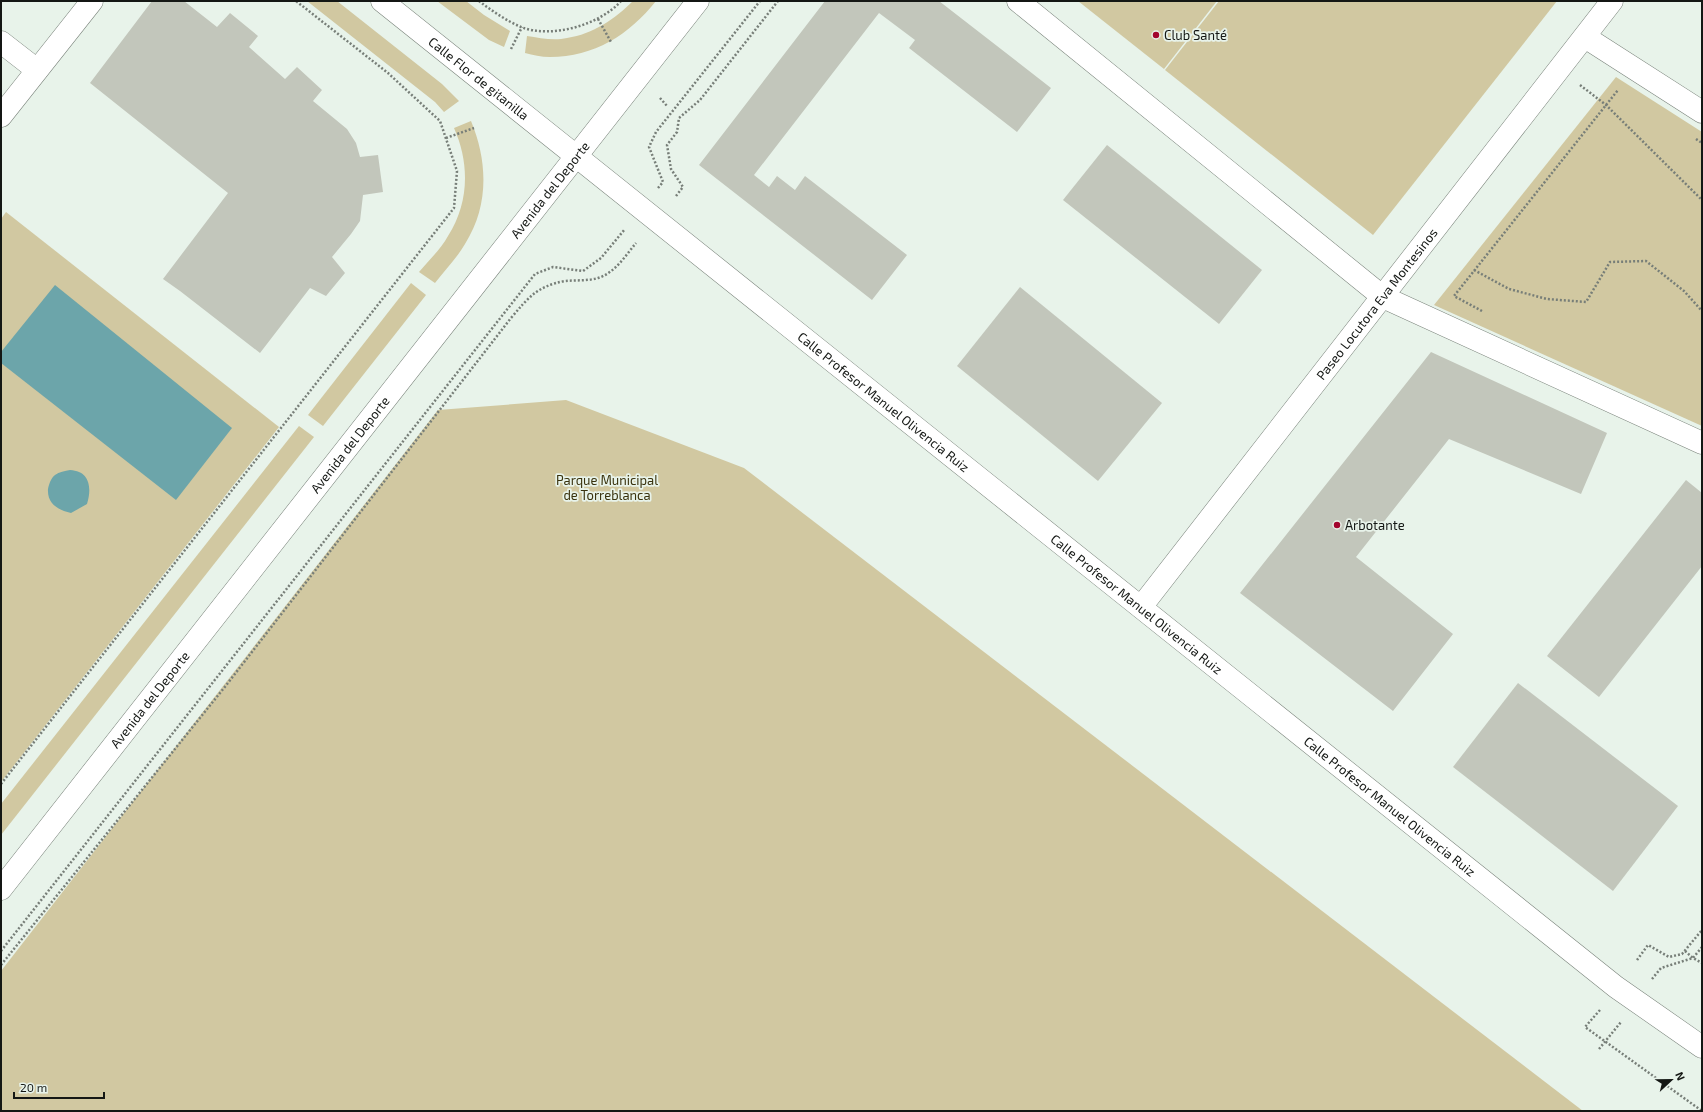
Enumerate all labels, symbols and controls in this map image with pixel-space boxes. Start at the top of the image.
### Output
place label: Club Santé [1164,27,1227,43]
marker: Club Santé [1151,30,1161,40]
street label: Calle Flor de gitanilla [425,33,532,123]
street label: Avenida del Deporte [507,138,593,241]
street label: Paseo Locutora Eva Montesinos [1313,225,1441,383]
street label: Calle Profesor Manuel Olivencia Ruiz [795,328,973,475]
street label: Avenida del Deporte [307,393,393,496]
park label: Parque Municipal de Torreblanca [556,472,658,503]
place label: Arbotante [1345,517,1405,533]
marker: Arbotante [1332,520,1342,530]
street label: Calle Profesor Manuel Olivencia Ruiz [1048,531,1226,677]
street label: Avenida del Deporte [107,648,193,751]
street label: Calle Profesor Manuel Olivencia Ruiz [1301,733,1479,880]
north arrow [1651,1060,1691,1100]
text: N [1673,1070,1688,1082]
scale bar [14,1074,104,1100]
text: 20 m [20,1080,47,1094]

